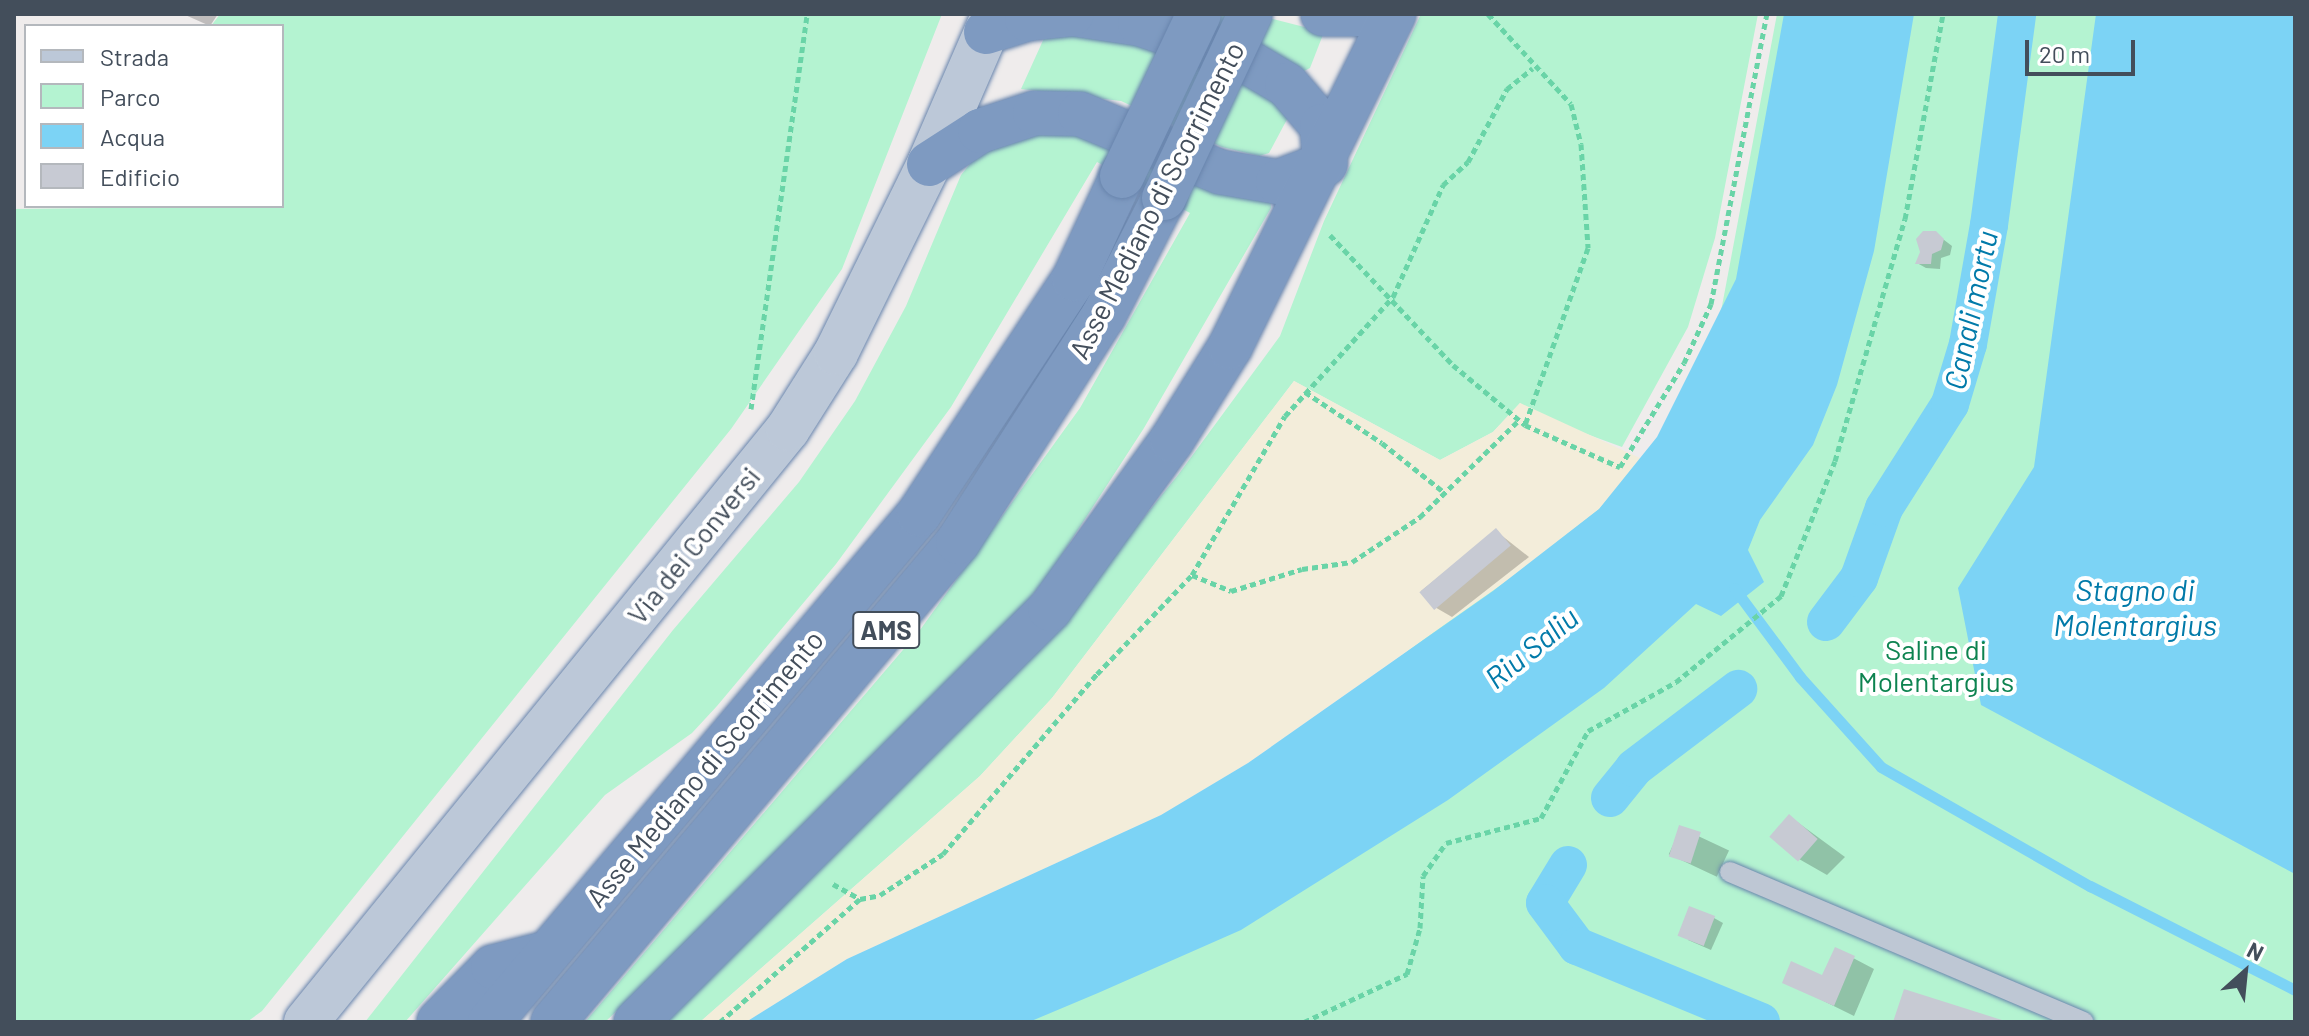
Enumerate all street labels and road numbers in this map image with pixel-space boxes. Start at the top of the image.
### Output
street label: Asse Mediano di Scorrimento [1061,36,1251,364]
street label: Via dei Conversi [620,460,766,630]
road number: AMS [852,608,920,652]
street label: Asse Mediano di Scorrimento [578,623,830,913]

